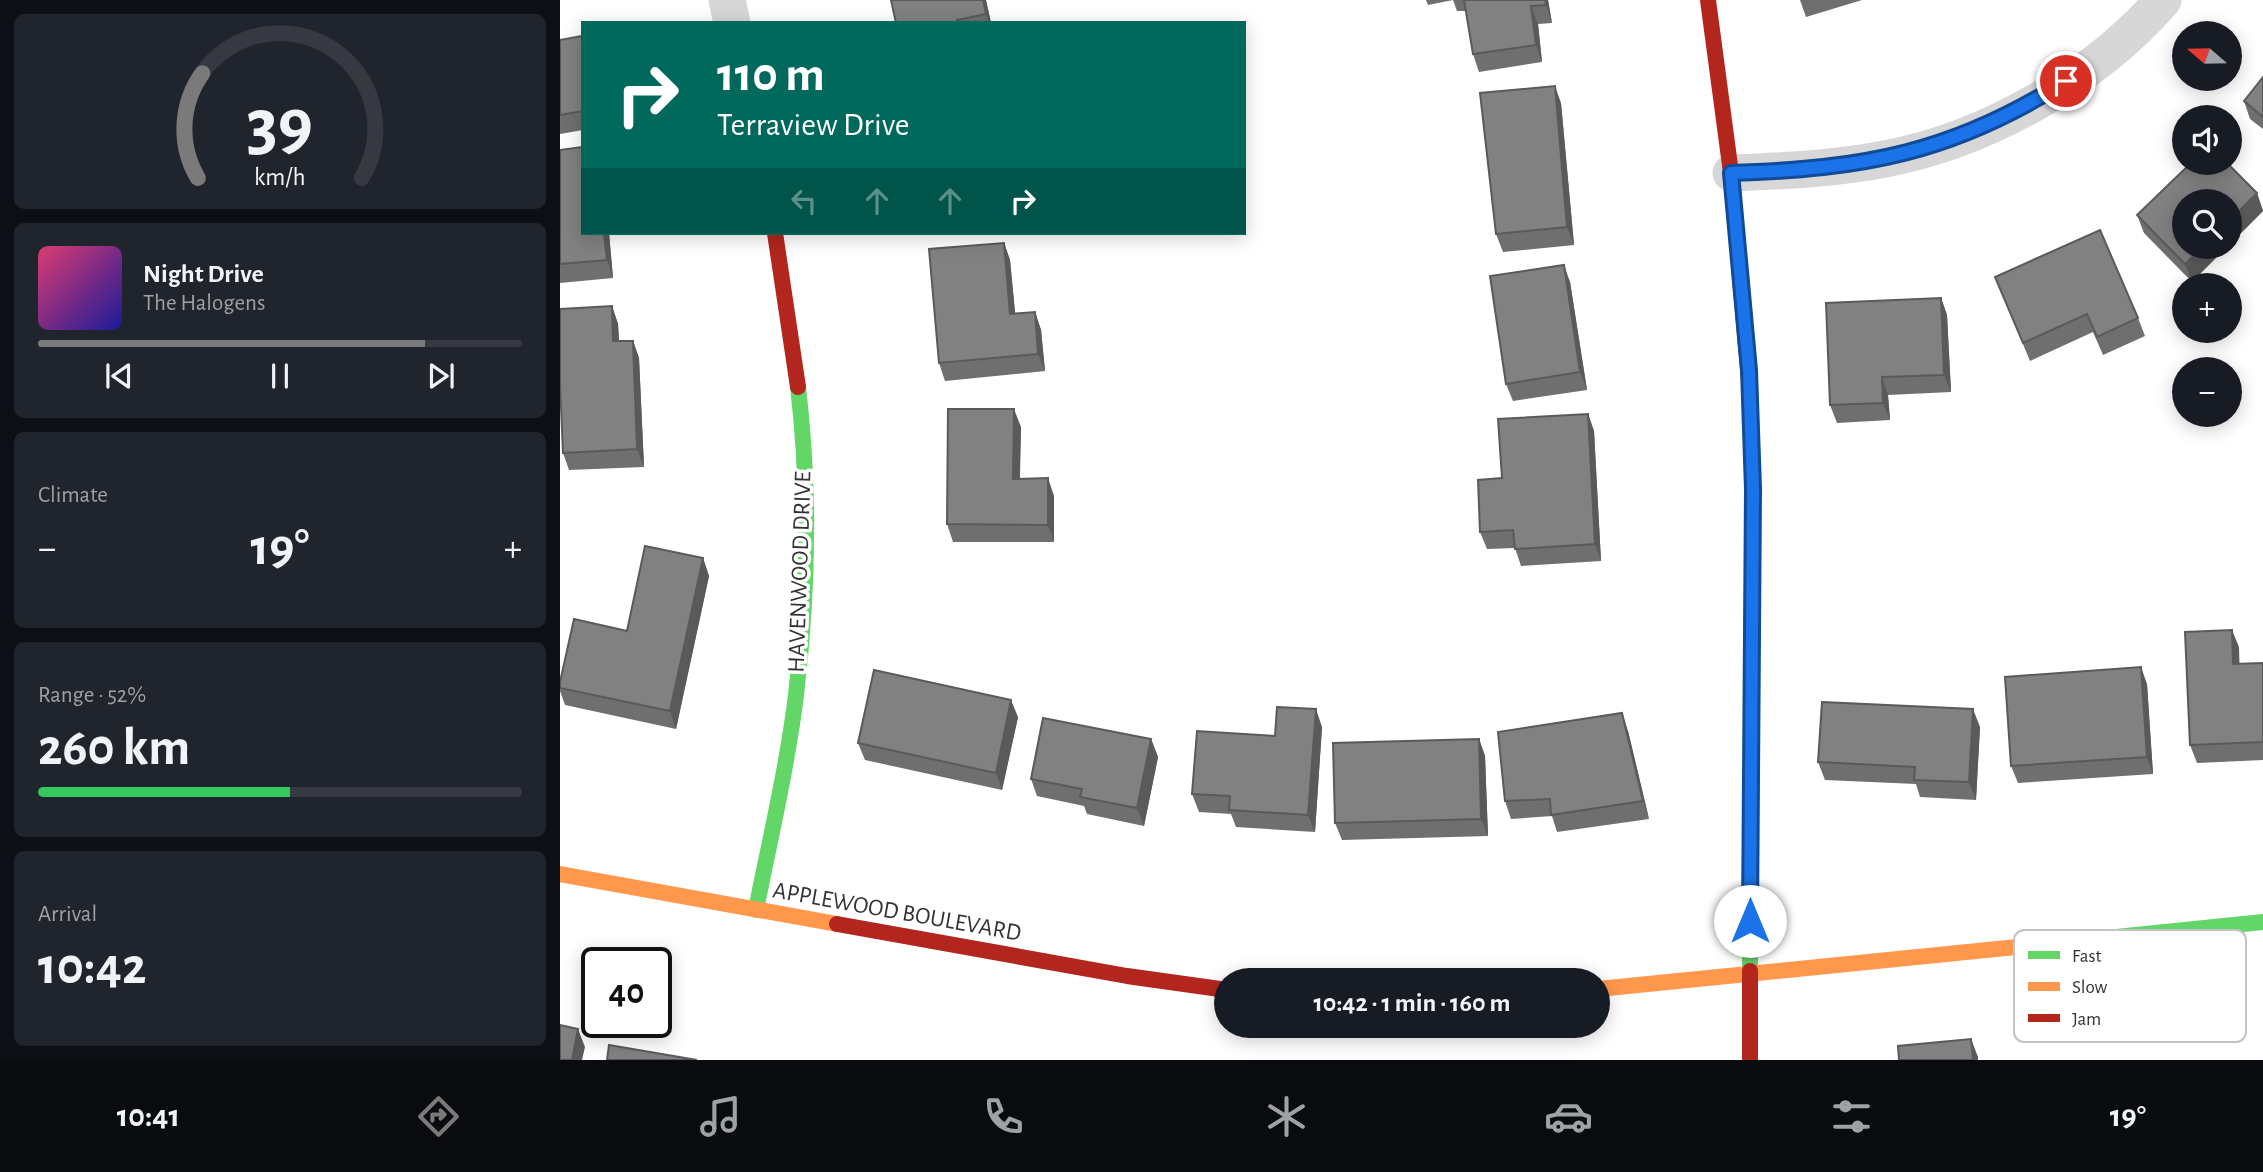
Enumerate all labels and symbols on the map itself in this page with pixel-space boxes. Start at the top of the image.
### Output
north arrow [2172,21,2242,91]
pin [2036,51,2096,111]
street label: HAVENWOOD DRIVE [784,470,816,673]
street label: APPLEWOOD BOULEVARD [771,878,1023,946]
position arrow [1713,884,1787,958]
legend [2014,930,2246,1042]
speed limit sign: 40 [581,947,672,1038]
text: Fast [2072,947,2102,966]
text: Slow [2072,978,2108,997]
text: Jam [2072,1010,2101,1029]

